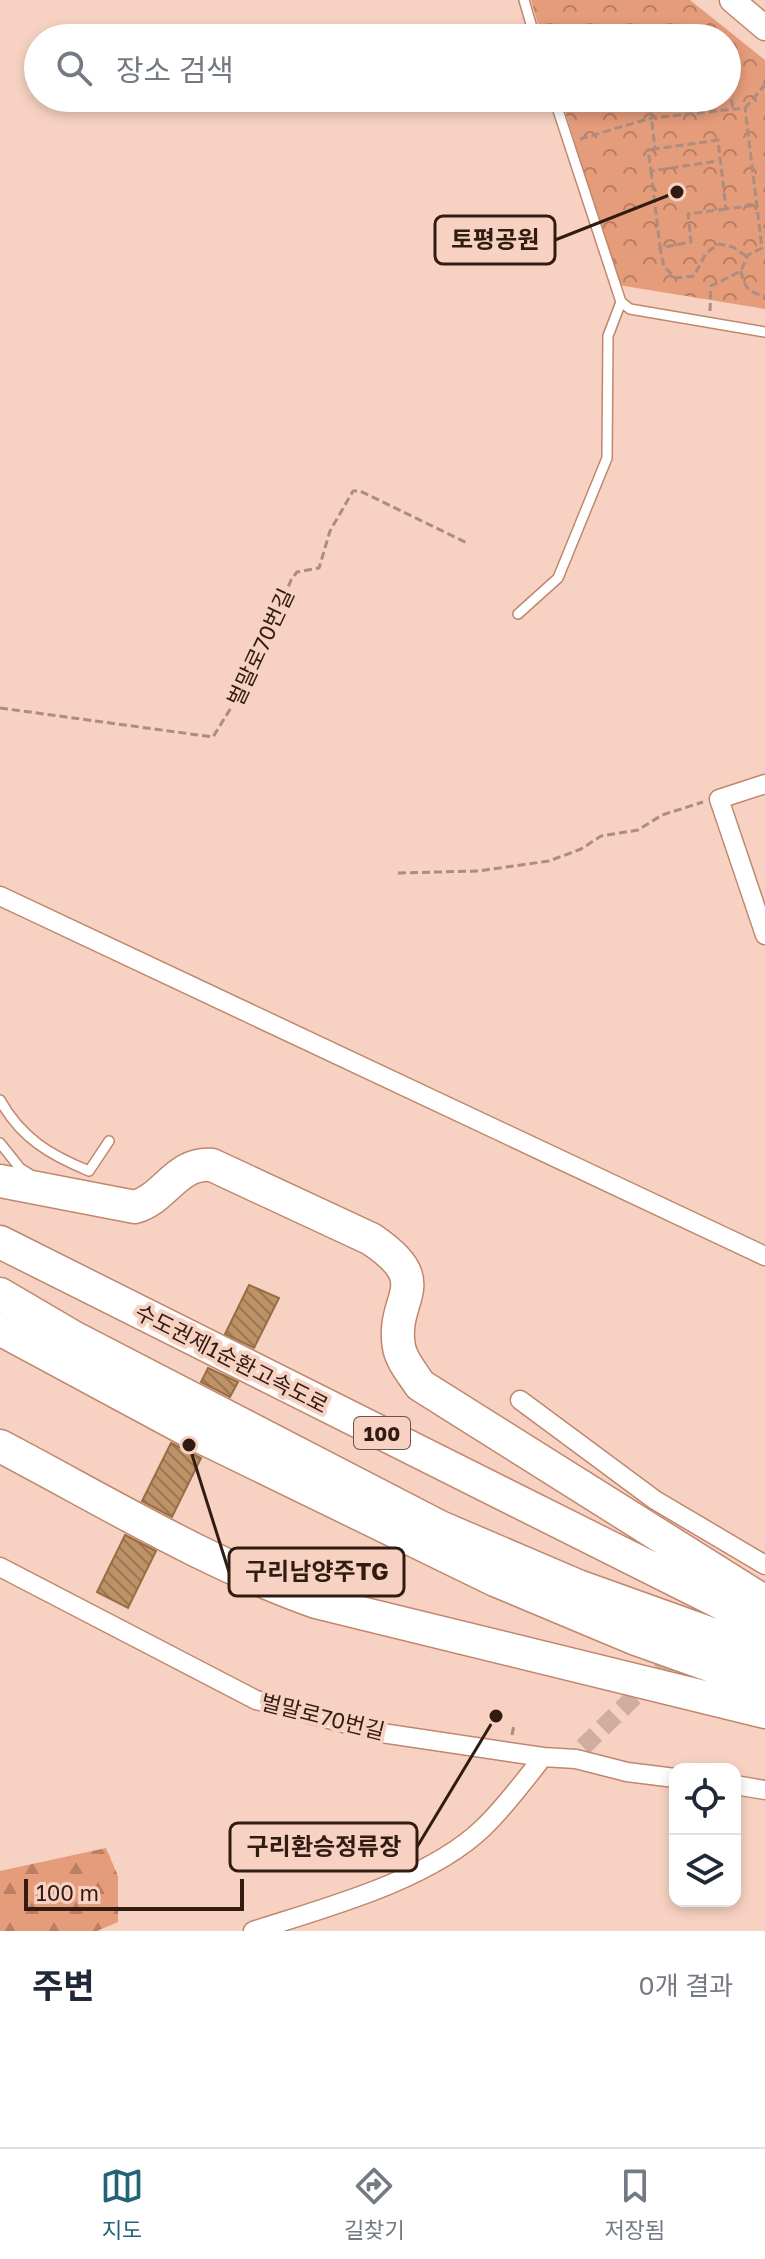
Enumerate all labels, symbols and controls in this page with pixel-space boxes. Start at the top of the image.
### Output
search box [24,24,741,112]
icon: search [52,46,96,90]
text: 장소 검색 [116,52,234,88]
callout: 토평공원 [435,216,555,264]
text: 토평공원 [451,224,539,253]
street label: 벌말로70번길 [221,584,299,710]
street label: 수도권제1순환고속도로 [131,1298,333,1418]
road number: 100 [354,1417,410,1449]
callout: 구리남양주TG [229,1548,404,1596]
text: 구리남양주TG [245,1556,389,1585]
street label: 벌말로70번길 [258,1688,388,1744]
map controls [669,1763,741,1907]
button: locate [669,1763,741,1835]
callout: 구리환승정류장 [230,1823,417,1871]
text: 구리환승정류장 [247,1831,401,1860]
button: layers [669,1835,741,1907]
scale bar [24,1875,244,1911]
text: 100 m [36,1879,99,1906]
text: 주변 [32,1965,95,2005]
text: 0개 결과 [639,1970,733,2001]
tab: 지도 [100,2164,144,2244]
tab: 길찾기 [344,2164,405,2244]
tab: 저장됨 [604,2164,665,2244]

